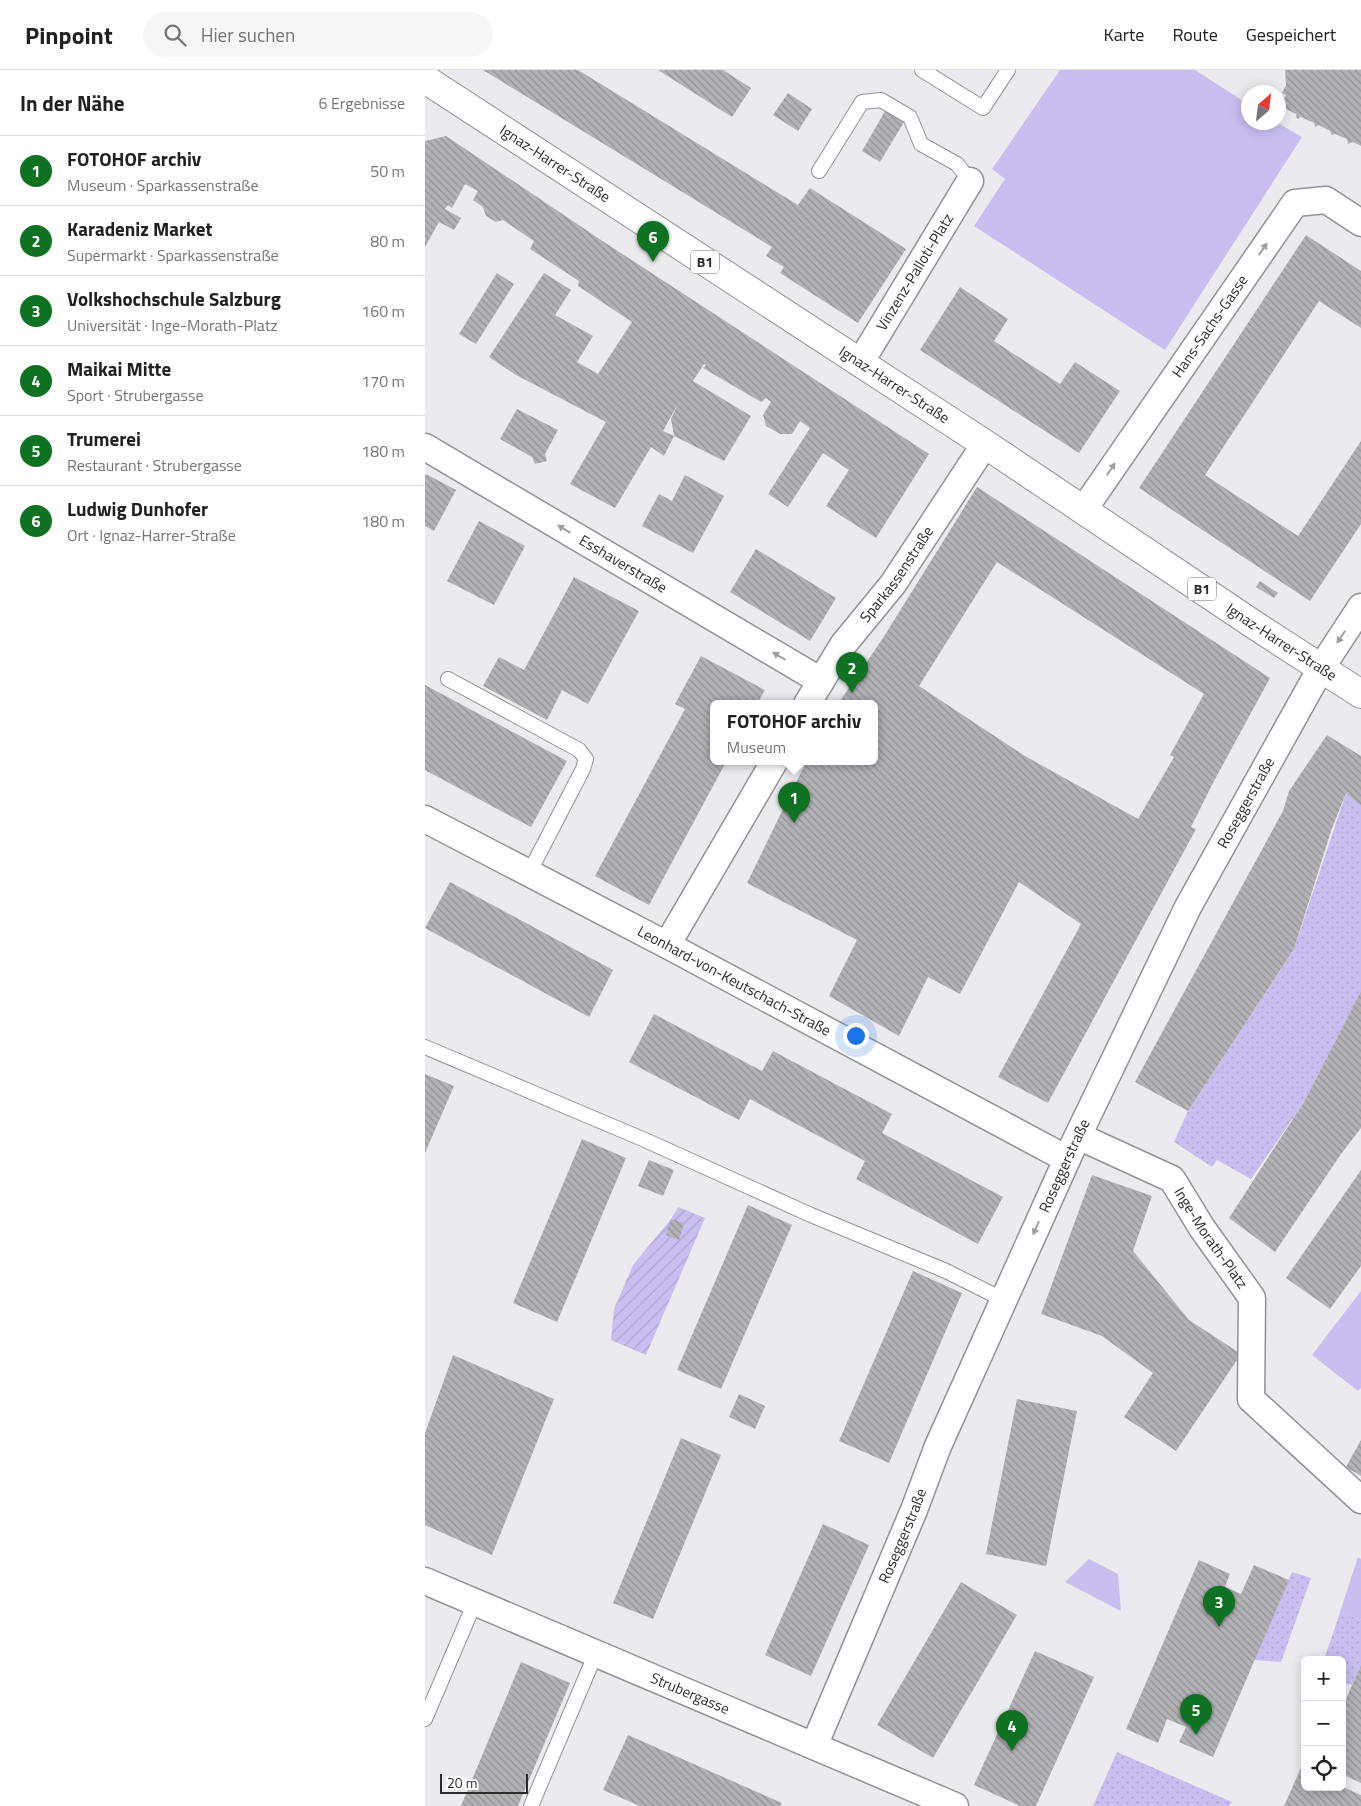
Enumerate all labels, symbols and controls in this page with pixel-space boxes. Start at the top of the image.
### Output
search box [143,12,493,57]
text: Pinpoint [25,17,113,53]
text: Hier suchen [201,20,295,49]
icon: search [161,21,189,49]
text: Karte [1103,21,1144,48]
text: Route [1172,21,1218,48]
text: Gespeichert [1246,21,1336,48]
north arrow [1241,85,1286,130]
text: In der Nähe [20,87,125,119]
text: 6 Ergebnisse [318,91,405,115]
street label: Ignaz-Harrer-Straße [495,119,615,208]
text: FOTOHOF archiv [67,144,201,173]
text: 1 [32,159,40,183]
text: 50 m [370,159,405,183]
text: Museum · Sparkassenstraße [67,173,259,197]
street label: Vinzenz-Palloti-Platz [870,209,959,335]
text: Karadeniz Market [67,214,212,243]
pin: 6 [637,221,669,262]
text: 2 [32,229,40,253]
text: 80 m [370,229,405,253]
one-way arrow [1258,242,1268,256]
text: Supermarkt · Sparkassenstraße [67,243,279,267]
road number: B1 [691,250,719,273]
street label: Hans-Sachs-Gasse [1166,270,1253,382]
text: Volkshochschule Salzburg [67,284,281,313]
text: 3 [32,299,40,323]
text: 160 m [361,299,405,323]
text: Universität · Inge-Morath-Platz [67,313,278,337]
street label: Ignaz-Harrer-Straße [834,340,954,429]
text: Maikai Mitte [67,354,171,383]
text: 4 [32,369,40,393]
text: 170 m [361,369,405,393]
text: Sport · Strubergasse [67,383,204,407]
text: Trumerei [67,424,141,453]
text: 5 [32,439,40,463]
text: 180 m [361,439,405,463]
text: Restaurant · Strubergasse [67,453,242,477]
one-way arrow [1106,462,1116,475]
text: Ludwig Dunhofer [67,494,208,523]
text: 6 [32,509,40,533]
text: 180 m [361,509,405,533]
street label: Sparkassenstraße [854,521,939,627]
text: Ort · Ignaz-Harrer-Straße [67,523,236,547]
one-way arrow [557,524,571,533]
street label: Esshaverstraße [575,529,672,599]
road number: B1 [1188,578,1216,600]
street label: Ignaz-Harrer-Straße [1222,597,1342,686]
one-way arrow [1336,631,1346,644]
one-way arrow [773,651,786,660]
pin: 2 [836,652,868,693]
popup [710,700,878,765]
text: FOTOHOF archiv [727,706,861,735]
text: Museum [727,735,786,759]
street label: Roseggerstraße [1211,753,1280,852]
pin: 1 [778,782,810,823]
street label: Leonhard-von-Keutschach-Straße [633,920,835,1042]
your location [843,1023,869,1049]
street label: Roseggerstraße [1032,1115,1095,1216]
street label: Inge-Morath-Platz [1169,1182,1254,1294]
one-way arrow [1032,1221,1040,1235]
street label: Roseggerstraße [872,1485,932,1587]
pin: 3 [1203,1586,1235,1627]
map controls [1301,1656,1346,1791]
button: + [1301,1656,1346,1701]
street label: Strubergasse [647,1666,733,1720]
pin: 5 [1180,1694,1212,1735]
button: − [1301,1701,1346,1746]
pin: 4 [996,1710,1028,1751]
button: locate [1301,1746,1346,1791]
scale bar [440,1771,527,1794]
text: 20 m [447,1772,477,1793]

